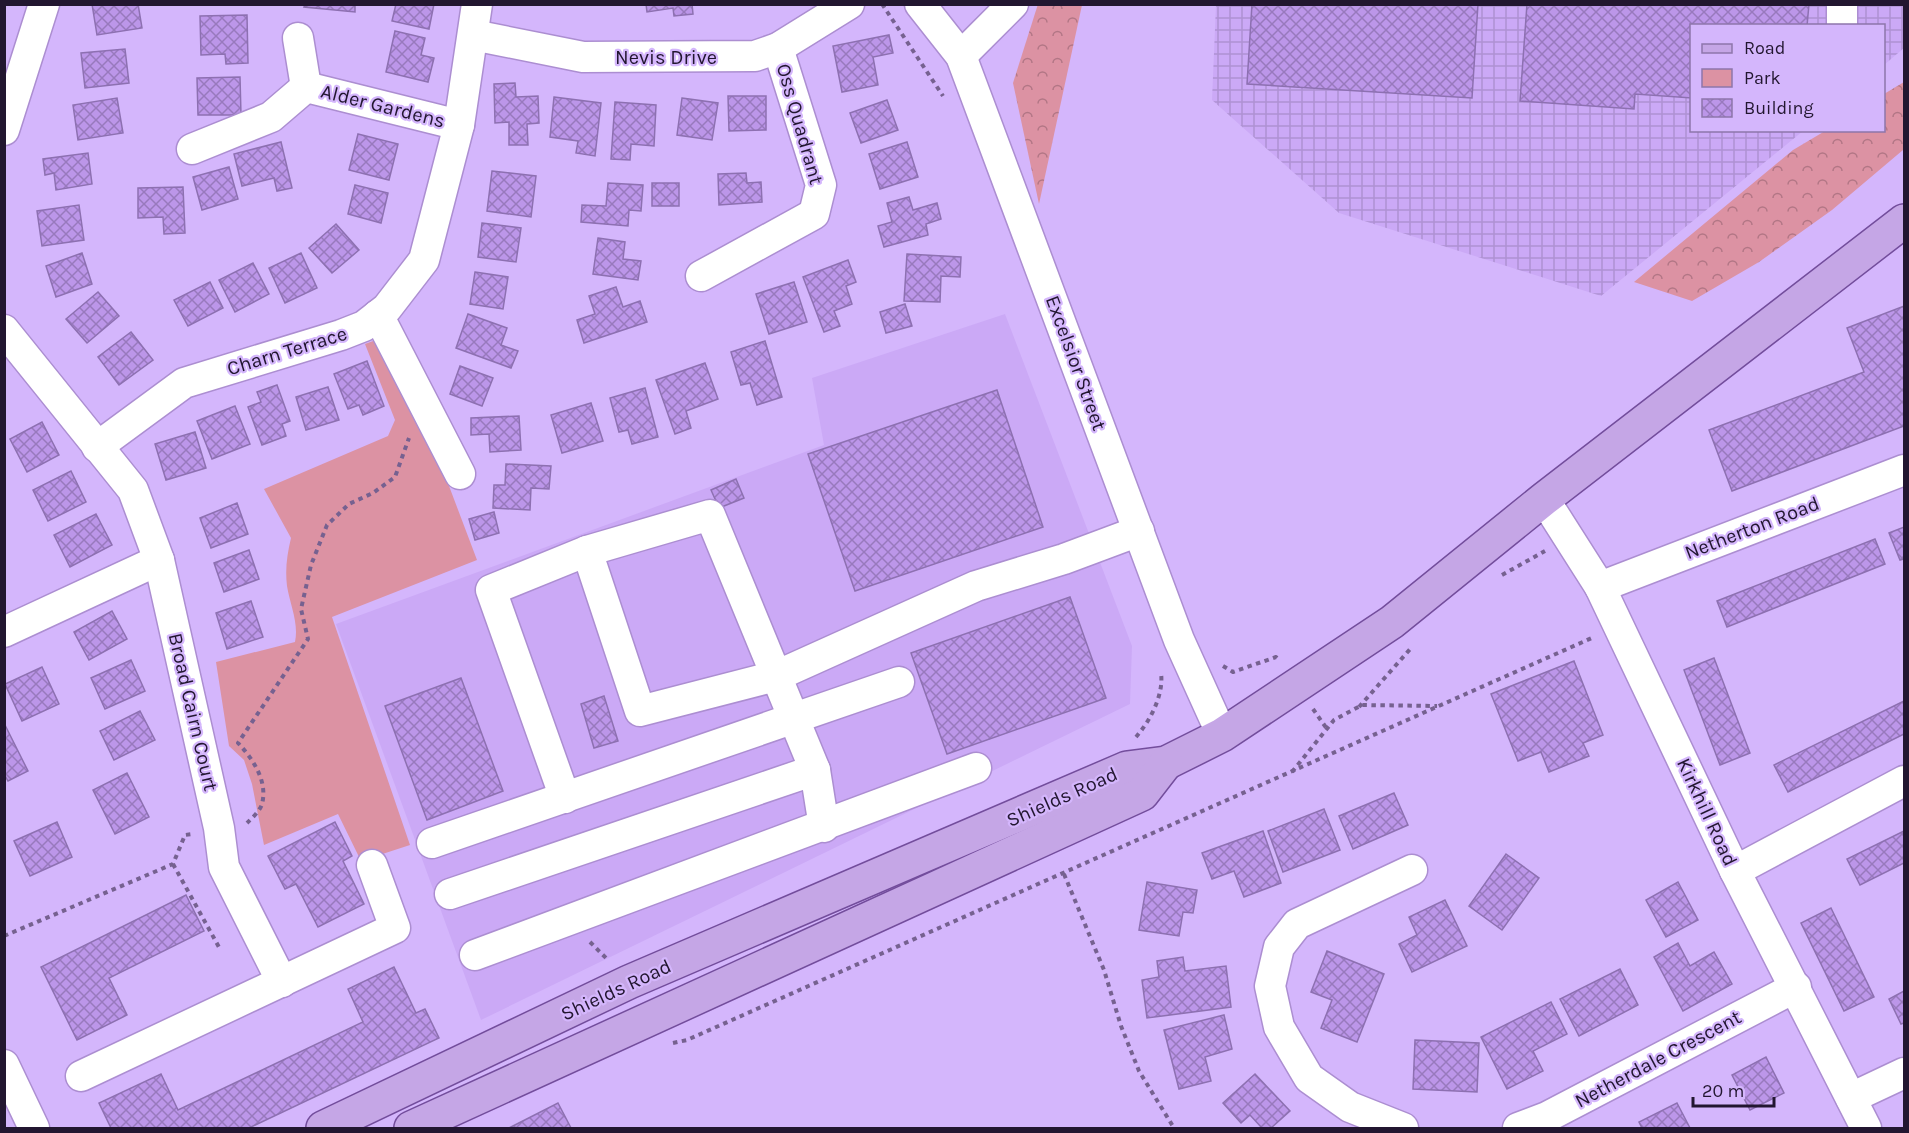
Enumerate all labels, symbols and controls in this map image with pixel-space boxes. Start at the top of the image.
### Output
legend [1690,24,1885,132]
text: Road [1744,37,1785,59]
street label: Nevis Drive [615,46,717,69]
street label: Oss Quadrant [772,61,828,187]
text: Park [1744,67,1781,89]
street label: Alder Gardens [319,79,447,133]
text: Building [1744,97,1814,119]
street label: Excelsior Street [1041,292,1111,434]
street label: Charn Terrace [224,322,350,380]
street label: Netherton Road [1681,492,1823,564]
street label: Broad Cairn Court [164,631,222,794]
street label: Kirkhill Road [1672,754,1742,870]
street label: Shields Road [1003,762,1121,832]
street label: Shields Road [557,954,675,1026]
street label: Netherdale Crescent [1571,1005,1745,1113]
scale bar [1693,1070,1774,1108]
text: 20 m [1702,1080,1744,1102]

